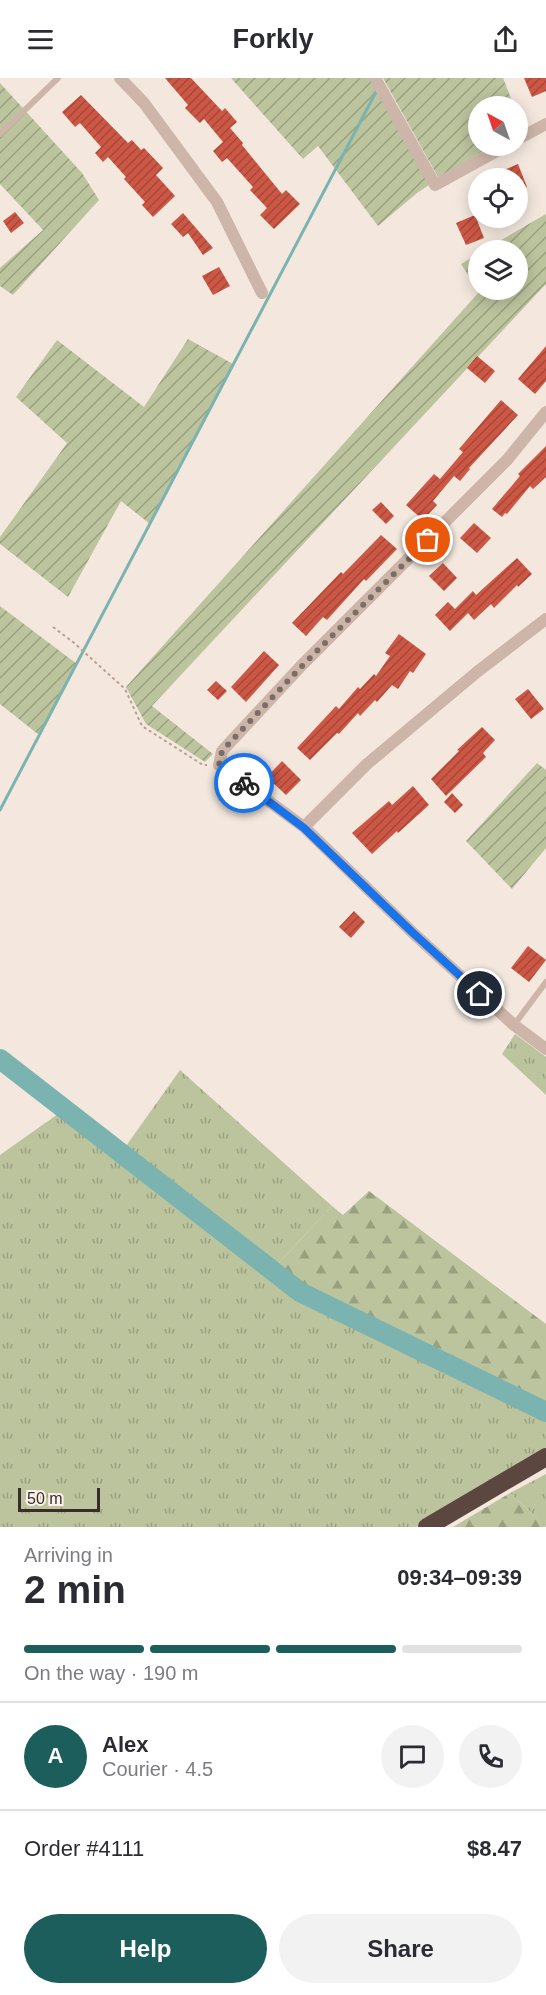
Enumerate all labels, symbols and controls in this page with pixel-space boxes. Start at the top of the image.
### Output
icon: menu [24,23,57,56]
icon: share [489,23,522,56]
text: Forkly [232,24,314,54]
north arrow [468,96,528,156]
map controls [468,96,528,300]
button: locate [468,168,528,228]
button: layers [468,240,528,300]
pin [402,514,453,565]
icon: bag [411,523,444,556]
courier [214,753,274,813]
icon: bike [228,767,261,800]
pin [454,968,505,1019]
icon: home [463,977,496,1010]
scale bar [18,1485,100,1512]
text: 50 m [27,1490,63,1507]
text: Arriving in [24,1544,113,1566]
text: 09:34–09:39 [397,1565,522,1590]
text: 2 min [24,1568,126,1611]
text: On the way · 190 m [24,1662,199,1684]
button: chat [381,1725,444,1788]
button: phone [459,1725,522,1788]
text: Alex [102,1732,148,1757]
text: A [48,1743,63,1768]
text: Courier · 4.5 [102,1758,213,1780]
text: Order #4111 [24,1836,144,1861]
text: $8.47 [467,1836,522,1861]
button: Help [24,1914,267,1983]
button: Share [279,1914,522,1983]

